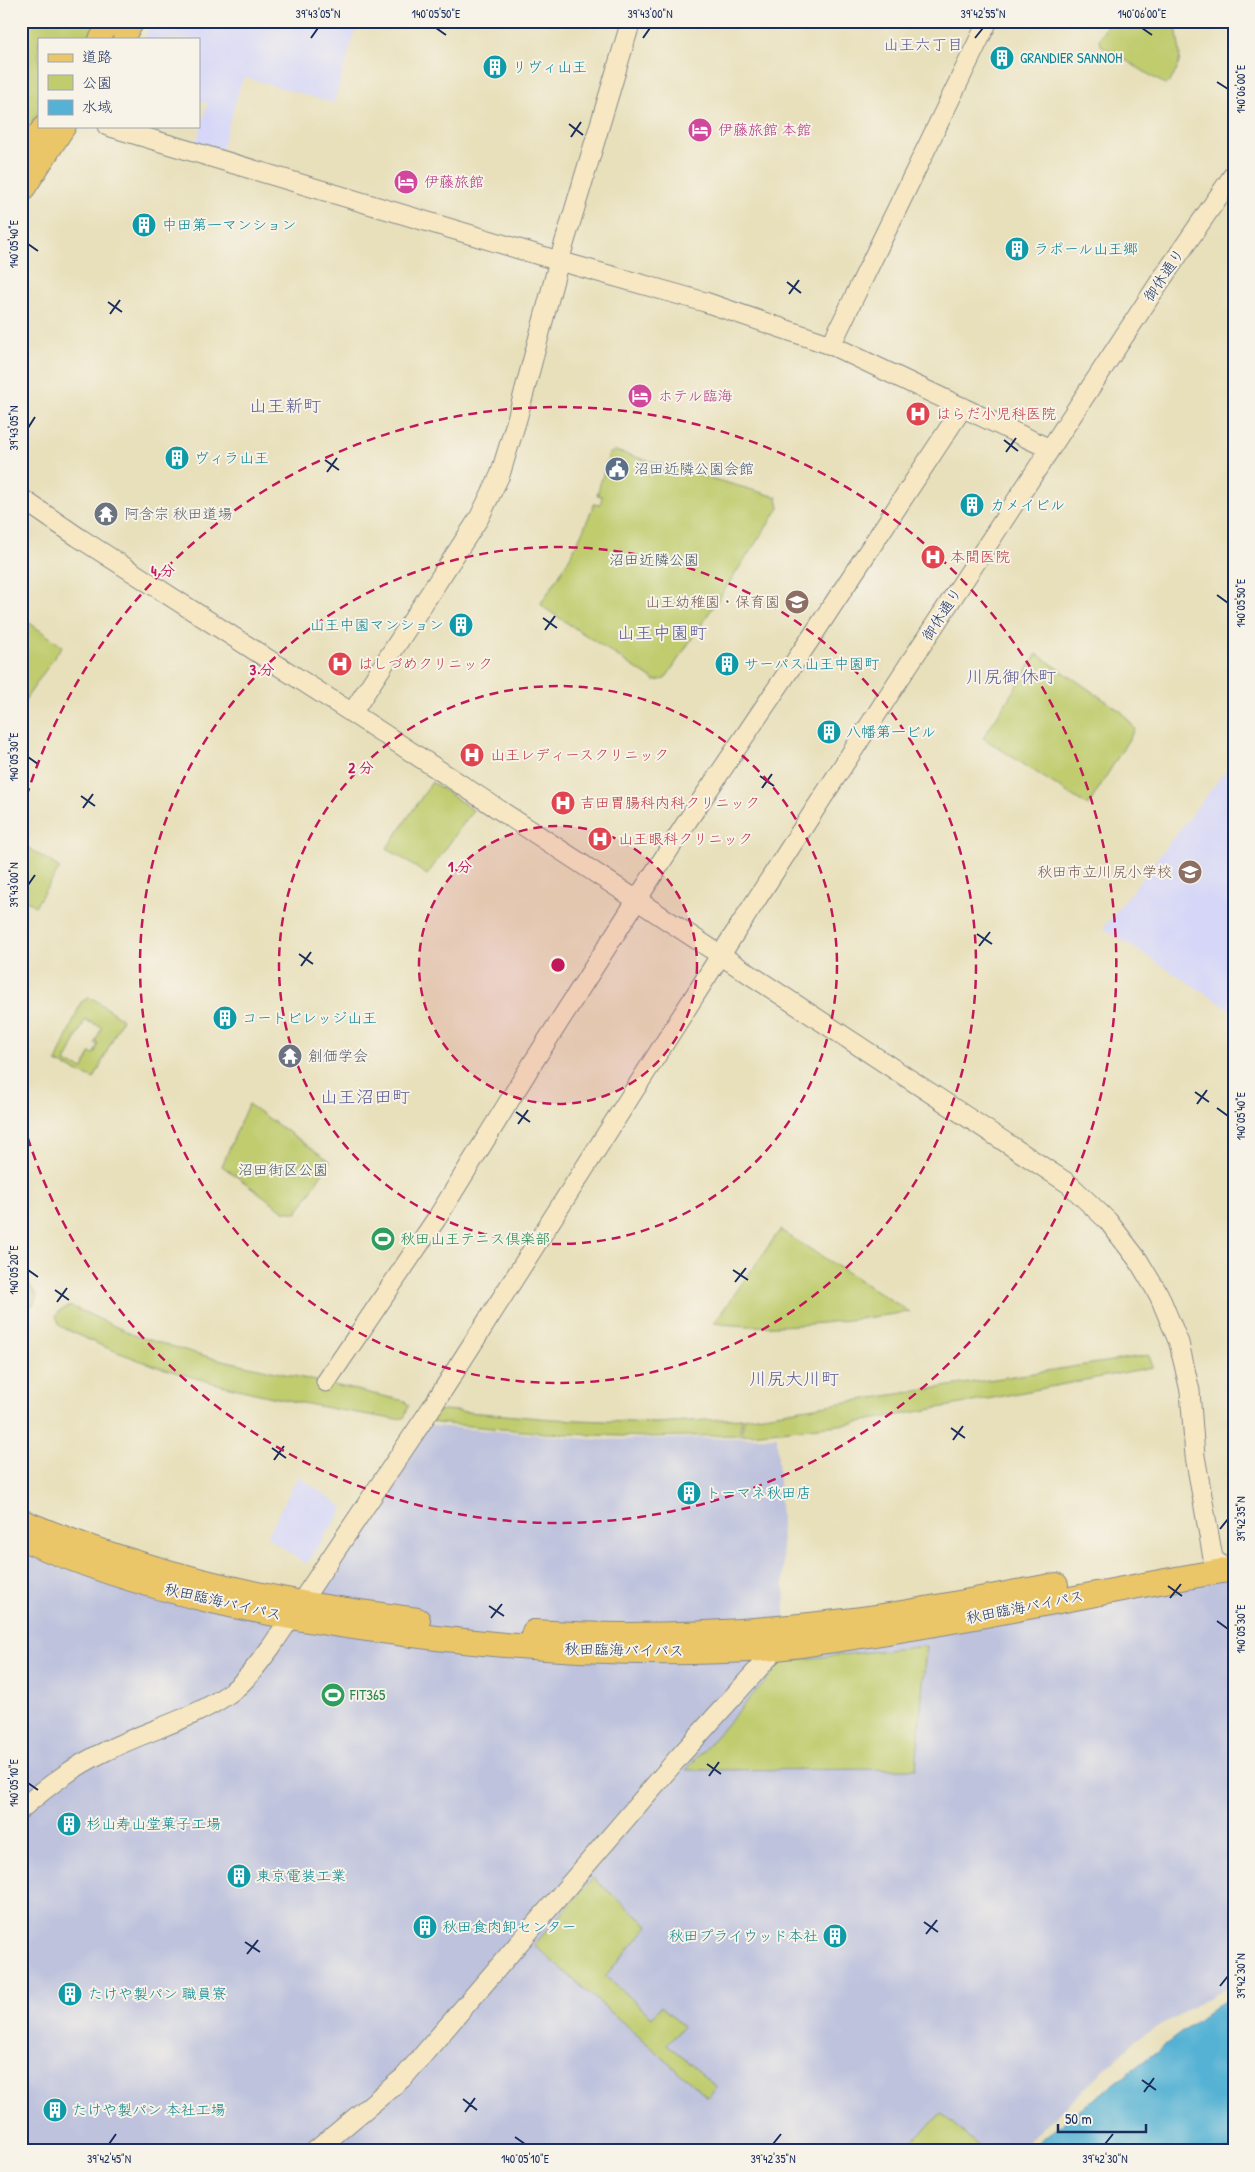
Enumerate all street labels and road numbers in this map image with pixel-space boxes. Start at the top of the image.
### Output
street label: 御休通り [1138,244,1189,305]
street label: 御休通り [916,583,967,645]
street label: 秋田臨海バイパス [162,1578,284,1625]
street label: 秋田臨海バイパス [964,1585,1086,1628]
street label: 秋田臨海バイパス [564,1638,684,1661]

